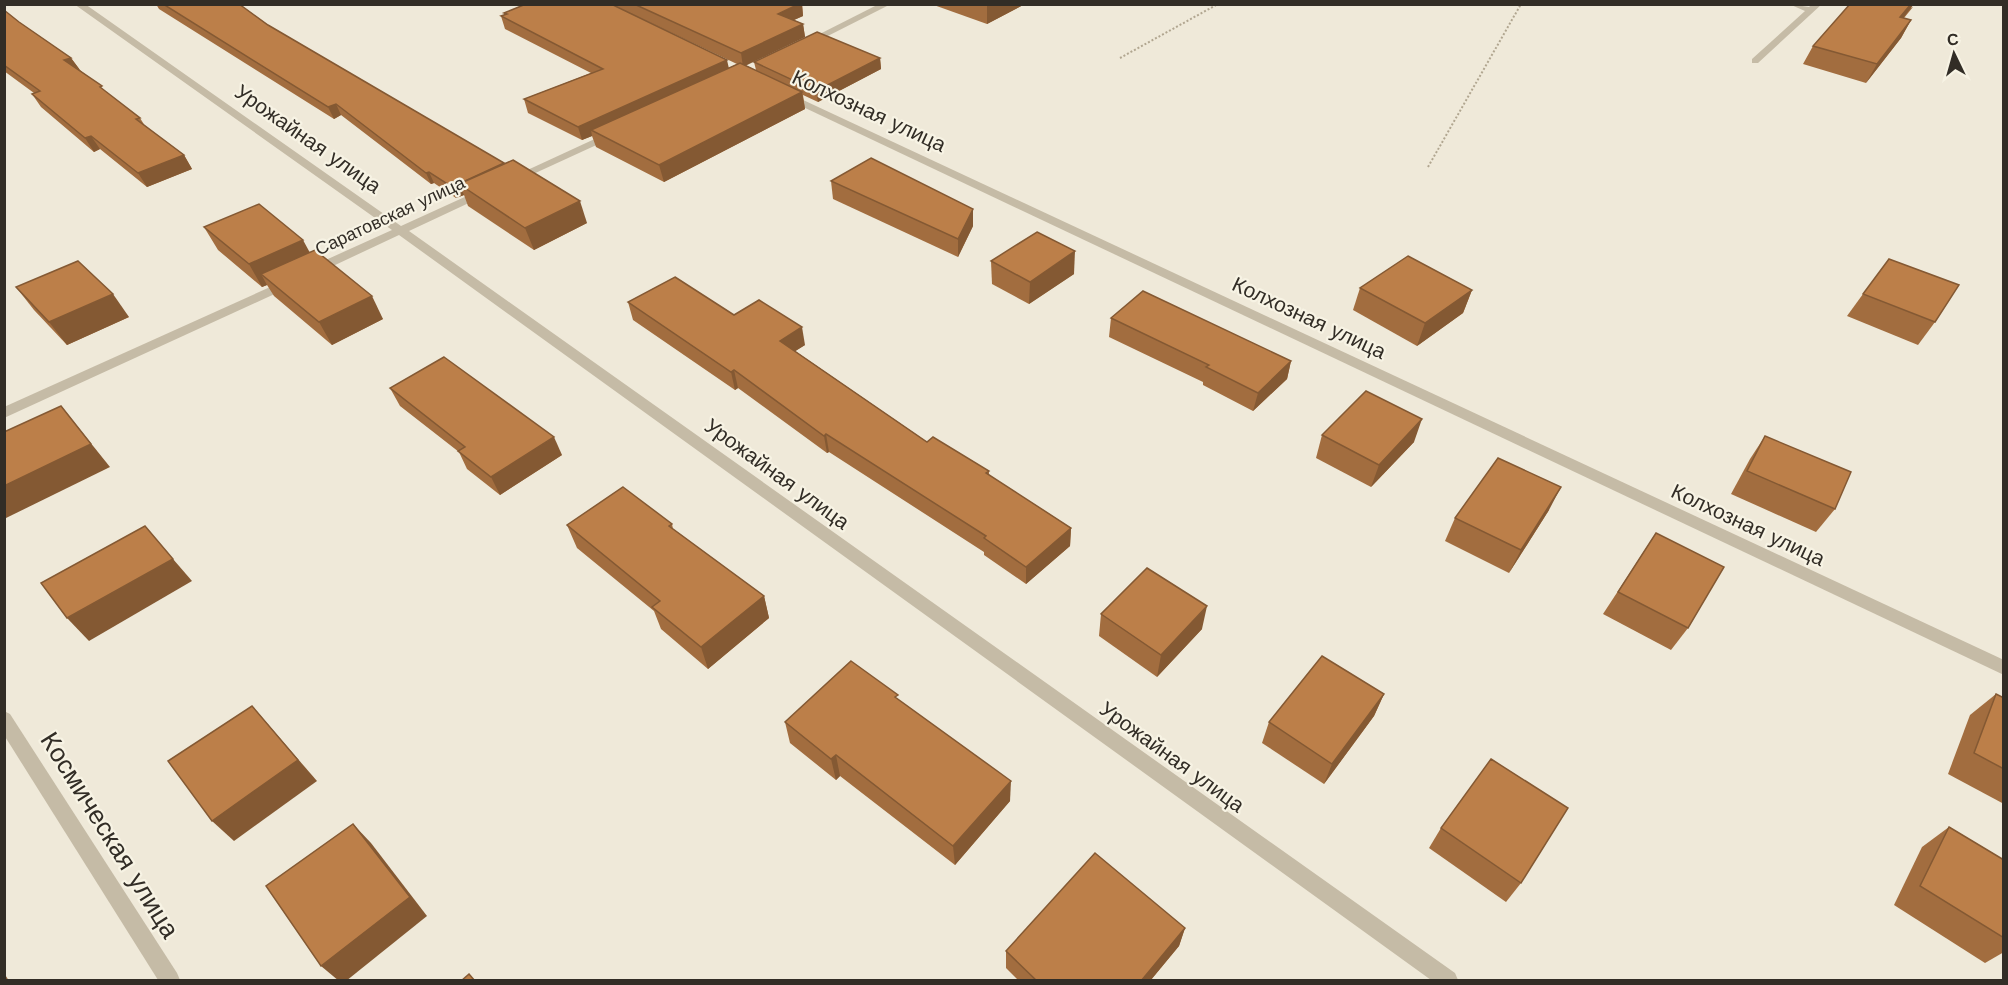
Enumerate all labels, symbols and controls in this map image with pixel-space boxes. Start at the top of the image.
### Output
north arrow [1924,24,1984,84]
text: С [1946,30,1960,50]
street label: Колхозная улица [788,64,950,157]
street label: Урожайная улица [230,79,386,198]
street label: Саратовская улица [312,171,469,259]
street label: Колхозная улица [1228,271,1390,364]
street label: Урожайная улица [700,413,855,535]
street label: Колхозная улица [1667,478,1829,571]
street label: Урожайная улица [1095,696,1250,818]
street label: Космическая улица [35,727,186,944]

